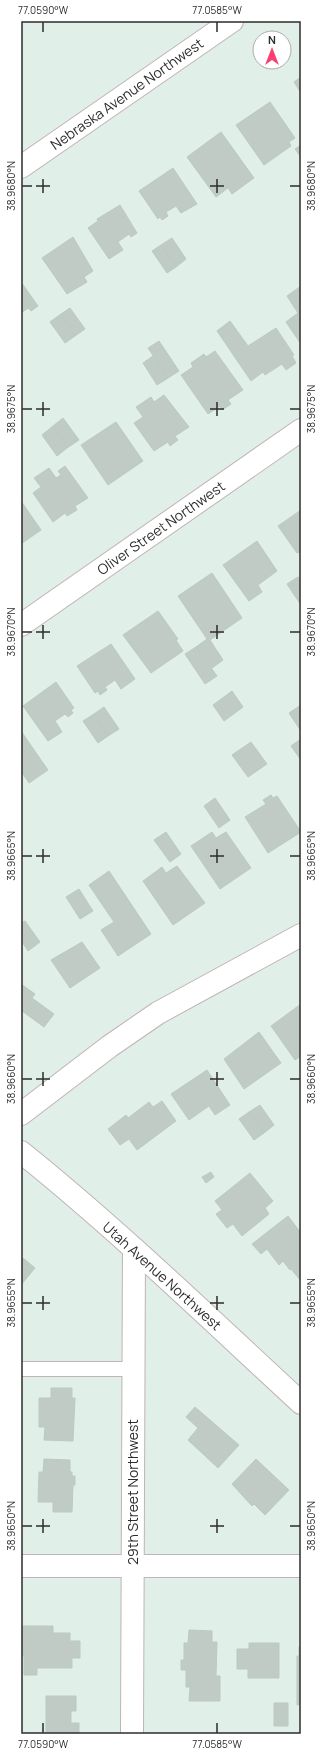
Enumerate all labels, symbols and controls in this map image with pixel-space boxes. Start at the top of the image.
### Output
text: 77.0590°W [18,3,69,17]
text: 77.0585°W [192,3,242,17]
north arrow [252,30,292,70]
text: N [268,32,276,47]
street label: Nebraska Avenue Northwest [46,33,207,154]
text: 38.9680°N [4,161,18,211]
text: 38.9680°N [304,161,318,211]
text: 38.9675°N [4,385,18,433]
text: 38.9675°N [304,385,318,433]
street label: Oliver Street Northwest [93,476,229,579]
text: 38.9670°N [4,607,18,656]
text: 38.9670°N [304,607,318,656]
text: 38.9665°N [4,831,18,881]
text: 38.9665°N [304,831,318,881]
text: 38.9660°N [4,1054,18,1104]
text: 38.9660°N [304,1054,318,1104]
street label: Utah Avenue Northwest [99,1217,226,1334]
text: 38.9655°N [4,1278,18,1328]
text: 38.9655°N [304,1278,318,1328]
street label: 29th Street Northwest [123,1419,142,1565]
text: 38.9650°N [4,1501,18,1551]
text: 38.9650°N [304,1501,318,1551]
text: 77.0590°W [18,1737,69,1751]
text: 77.0585°W [192,1737,242,1751]

